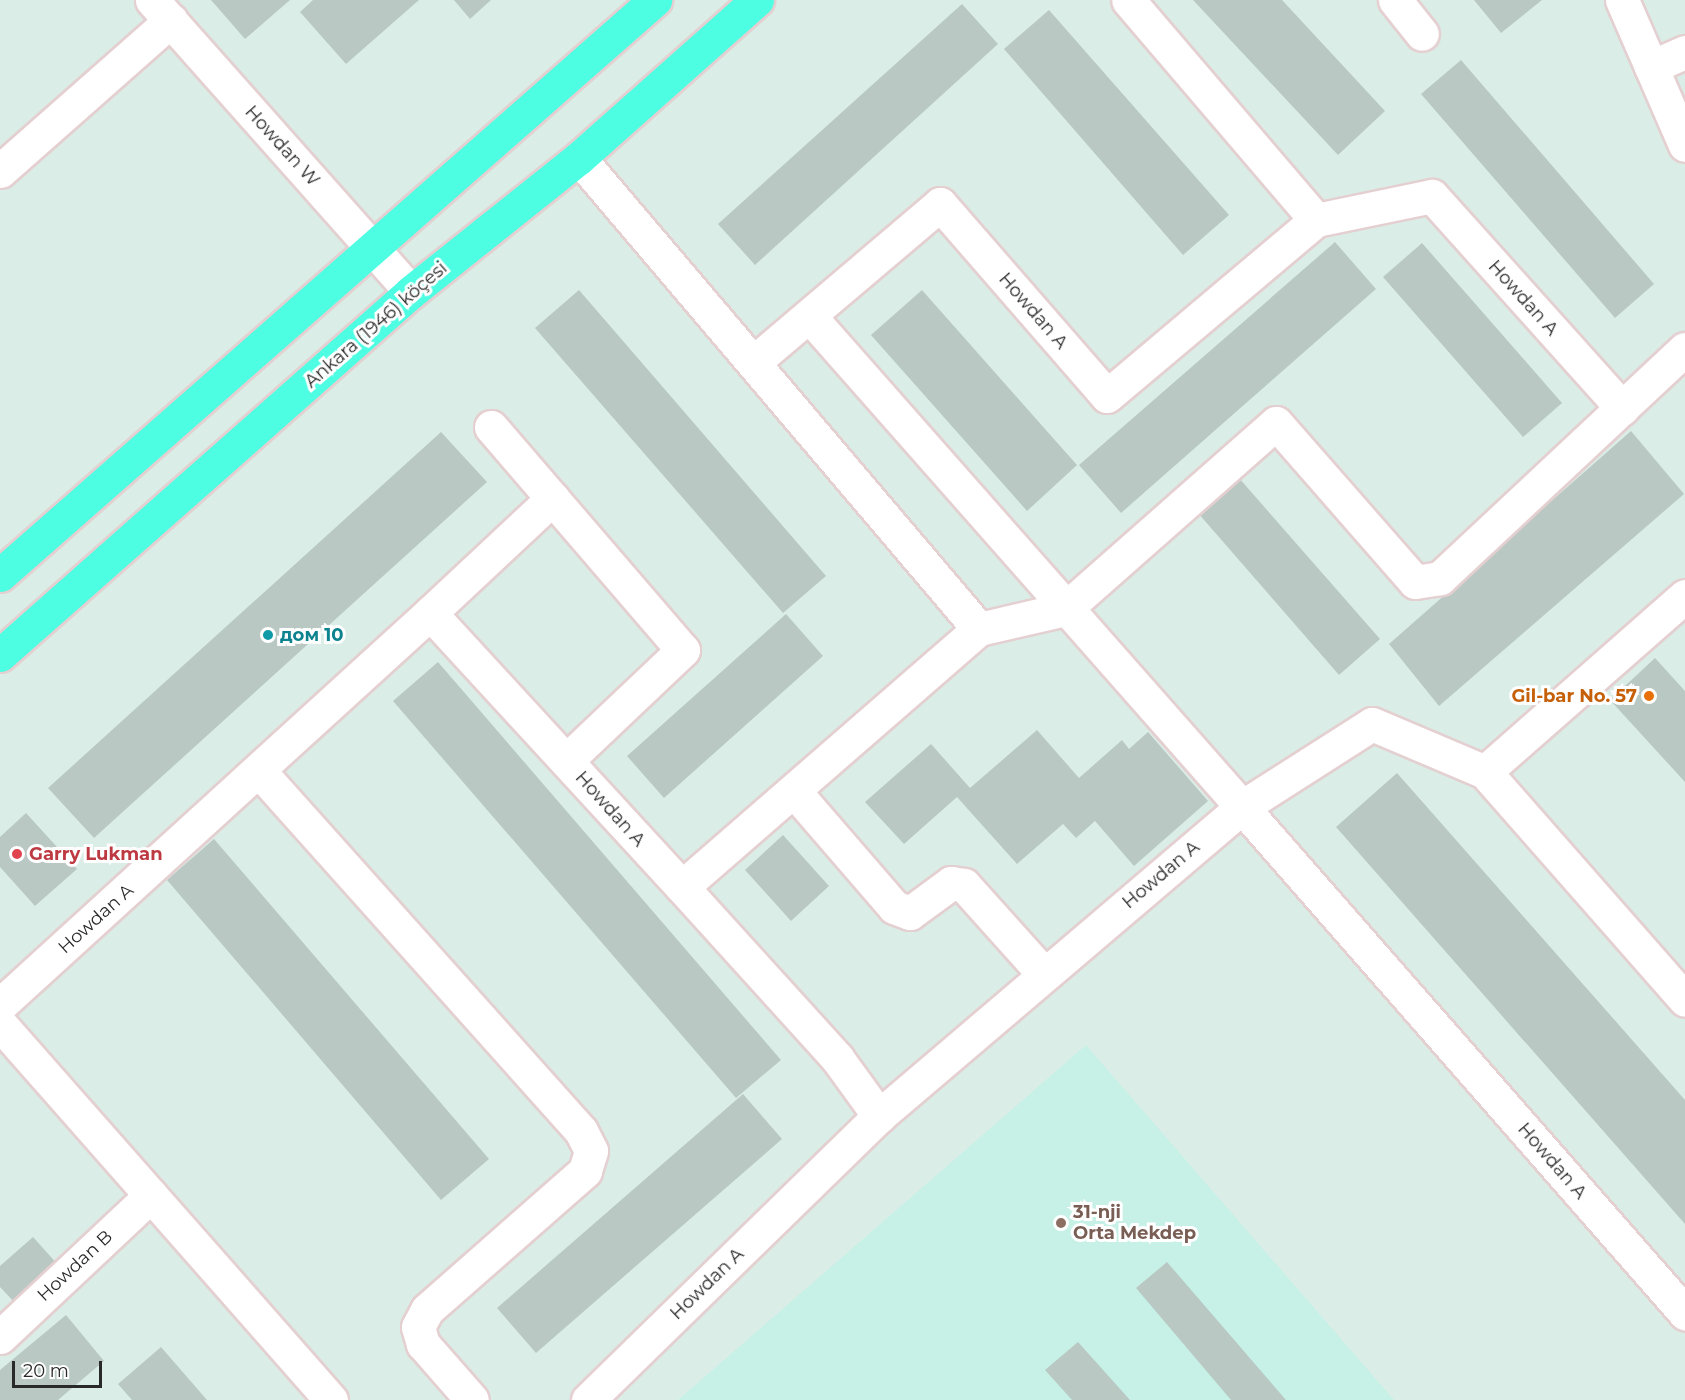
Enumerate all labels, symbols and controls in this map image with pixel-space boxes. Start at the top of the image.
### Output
street label: Howdan W [240,101,324,191]
street label: Howdan A [1484,256,1562,340]
street label: Ankara (1946) köçesi [300,257,452,393]
street label: Howdan A [994,269,1072,353]
place label: дом 10 [280,624,343,646]
marker: дом 10 [261,628,275,642]
place label: Gil-bar No. 57 [1511,685,1637,707]
marker: Gil-bar No. 57 [1642,689,1656,703]
street label: Howdan A [571,767,649,851]
street label: Howdan A [1118,837,1204,913]
place label: Garry Lukman [29,843,163,865]
marker: Garry Lukman [10,847,24,861]
street label: Howdan A [54,880,138,958]
street label: Howdan A [1513,1119,1591,1203]
place label: 31-nji Orta Mekdep [1073,1202,1196,1244]
marker: 31-nji Orta Mekdep [1054,1216,1068,1230]
street label: Howdan B [33,1226,117,1306]
street label: Howdan A [666,1244,748,1324]
scale bar [15,1349,105,1387]
text: 20 m [23,1360,69,1382]

